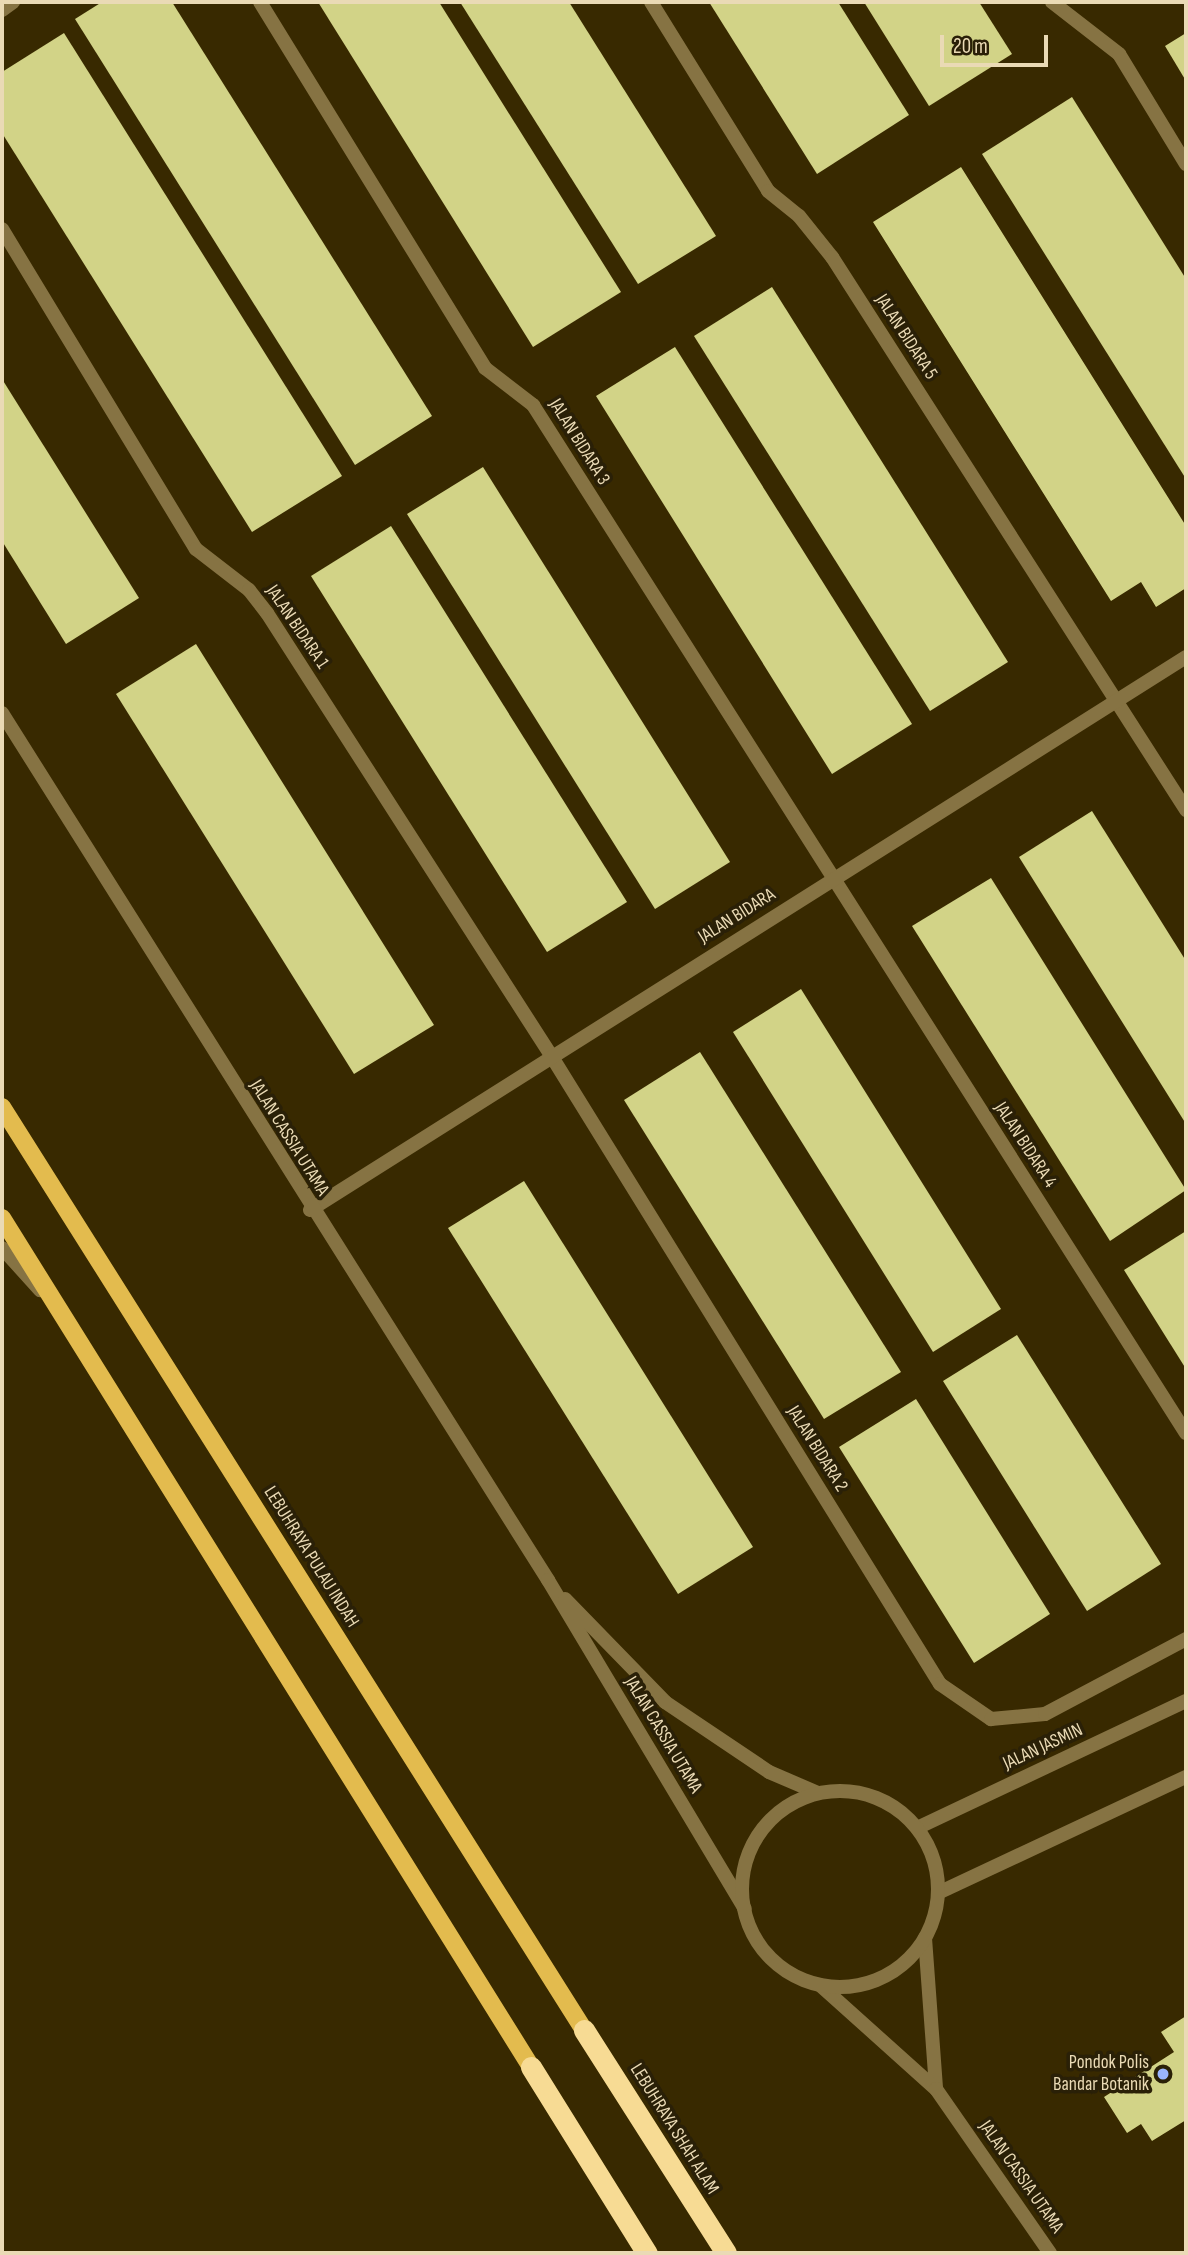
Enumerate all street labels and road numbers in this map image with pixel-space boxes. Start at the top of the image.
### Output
street label: JALAN BIDARA 5 [870,290,942,384]
street label: JALAN BIDARA 3 [544,395,614,489]
street label: JALAN BIDARA 1 [261,581,333,673]
street label: JALAN BIDARA [694,883,780,949]
street label: JALAN CASSIA UTAMA [244,1076,334,1200]
street label: JALAN BIDARA 4 [989,1098,1061,1192]
street label: JALAN BIDARA 2 [782,1402,852,1496]
street label: LEBUHRAYA PULAU INDAH [258,1482,364,1632]
street label: JALAN CASSIA UTAMA [619,1672,707,1798]
street label: JALAN JASMIN [1000,1719,1086,1775]
street label: LEBUHRAYA SHAH ALAM [625,2059,723,2199]
street label: JALAN CASSIA UTAMA [974,2116,1068,2238]

